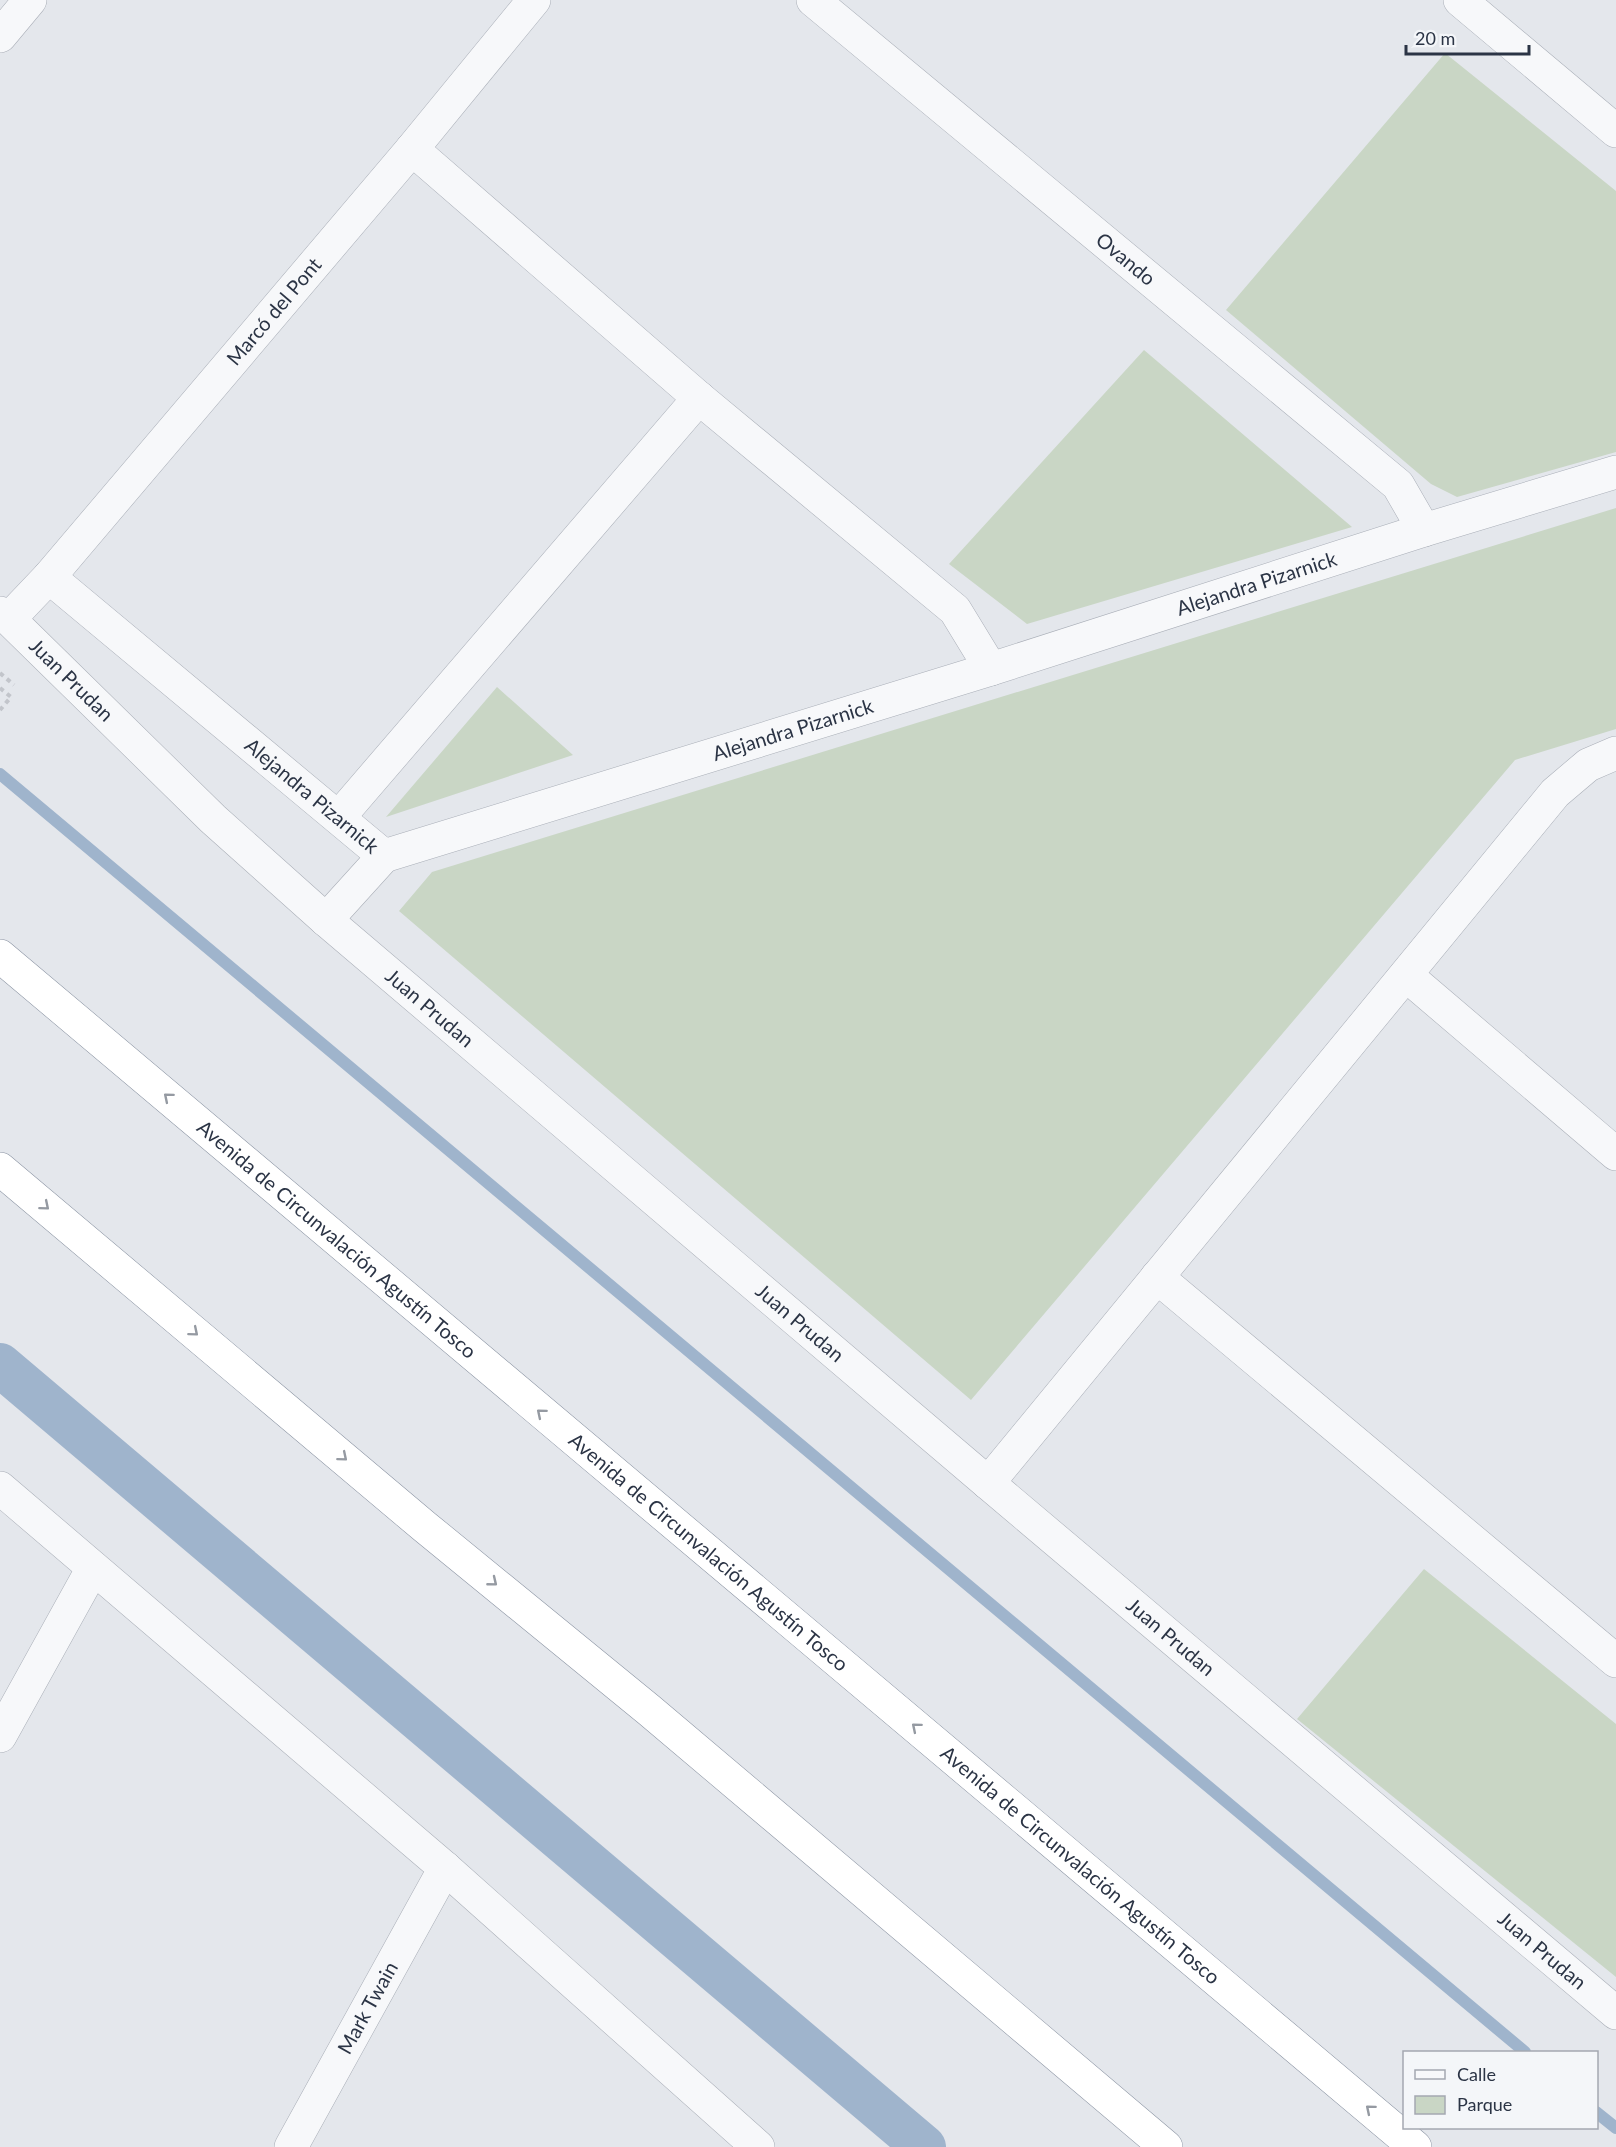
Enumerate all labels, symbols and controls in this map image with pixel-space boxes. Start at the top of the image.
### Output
scale bar [1406,18,1529,56]
text: 20 m [1415,27,1455,49]
street label: Ovando [1092,227,1161,290]
street label: Marcó del Pont [221,252,326,370]
street label: Alejandra Pizarnick [1173,546,1340,620]
street label: Juan Prudan [25,633,119,726]
street label: Alejandra Pizarnick [709,693,877,765]
street label: Alejandra Pizarnick [241,732,385,858]
street label: Juan Prudan [381,963,479,1051]
one-way arrow [164,1094,175,1105]
street label: Avenida de Circunvalación Agustín Tosco [193,1114,482,1363]
one-way arrow [38,1199,49,1210]
street label: Juan Prudan [751,1278,849,1366]
one-way arrow [187,1325,198,1336]
one-way arrow [537,1409,548,1420]
street label: Avenida de Circunvalación Agustín Tosco [565,1427,853,1676]
one-way arrow [336,1450,347,1461]
one-way arrow [486,1575,497,1586]
street label: Juan Prudan [1122,1592,1220,1680]
one-way arrow [912,1723,923,1734]
street label: Avenida de Circunvalación Agustín Tosco [937,1740,1225,1989]
street label: Juan Prudan [1494,1906,1592,1994]
street label: Mark Twain [332,1957,402,2058]
legend [1403,2051,1598,2129]
text: Calle [1457,2063,1496,2085]
text: Parque [1457,2093,1512,2115]
one-way arrow [1366,2106,1377,2117]

